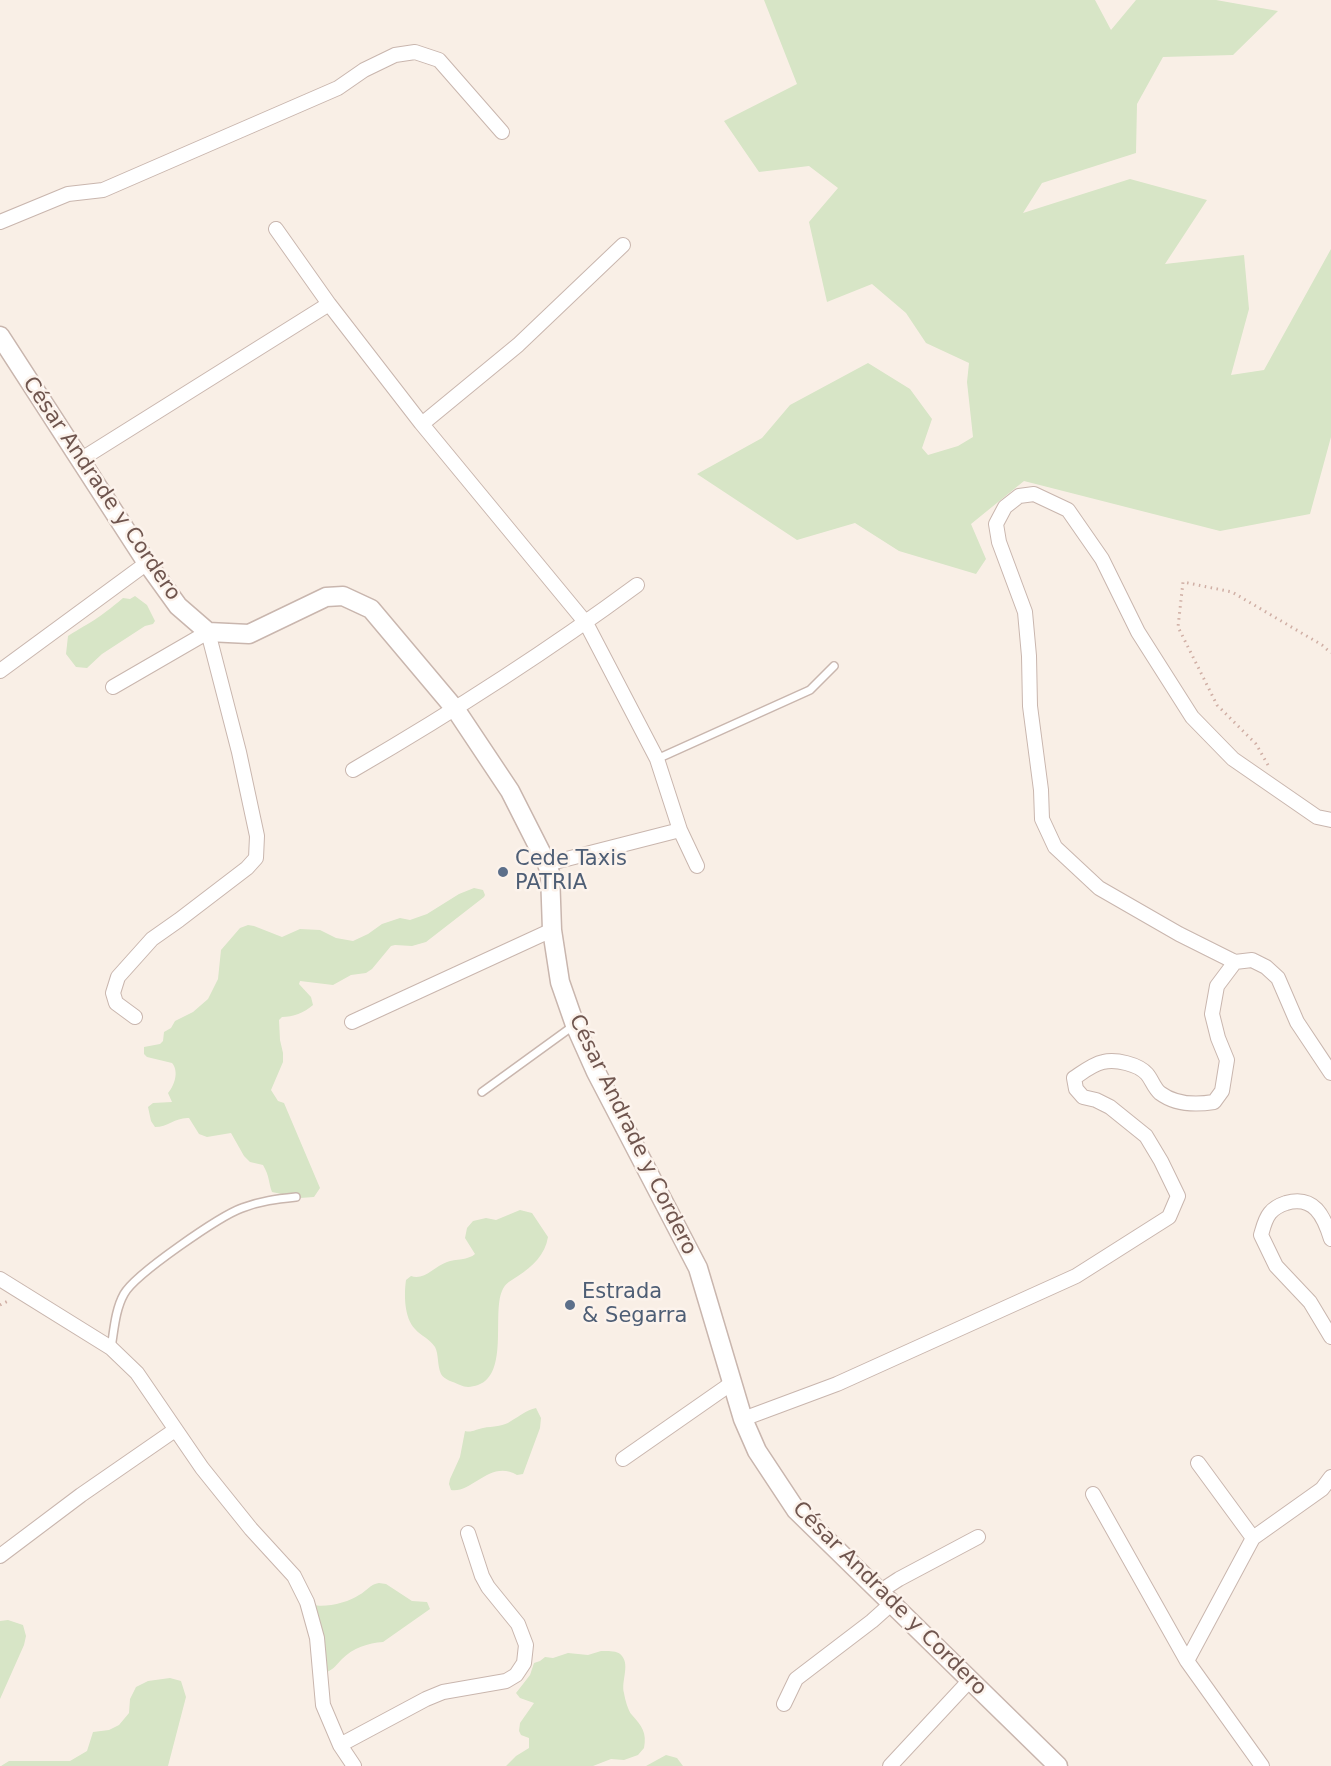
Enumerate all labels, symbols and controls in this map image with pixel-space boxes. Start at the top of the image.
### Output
street label: César Andrade y Cordero [17,372,185,606]
place label: Cede Taxis PATRIA [515,847,627,897]
marker: Cede Taxis PATRIA [496,865,510,879]
street label: César Andrade y Cordero [563,1011,701,1259]
place label: Estrada & Segarra [582,1280,687,1330]
marker: Estrada & Segarra [563,1298,577,1312]
street label: César Andrade y Cordero [787,1497,991,1701]

